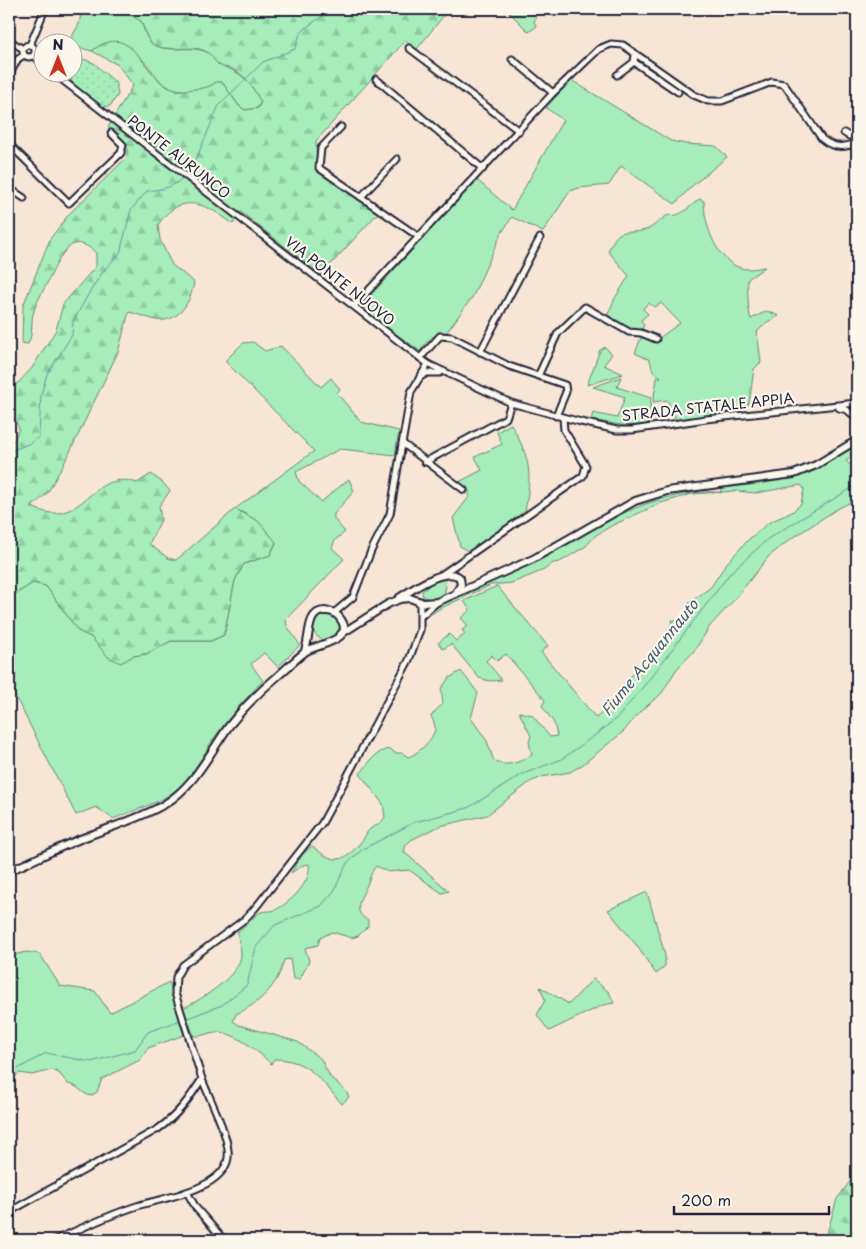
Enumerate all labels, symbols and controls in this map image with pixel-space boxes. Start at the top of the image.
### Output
north arrow [32,32,82,82]
text: N [52,34,64,55]
street label: PONTE AURUNCO [124,110,235,203]
street label: VIA PONTE NUOVO [281,231,400,330]
street label: STRADA STATALE APPIA [621,387,795,426]
water label: Fiume Acquannauto [594,593,704,720]
scale bar [674,1184,828,1216]
text: 200 m [681,1188,731,1211]

